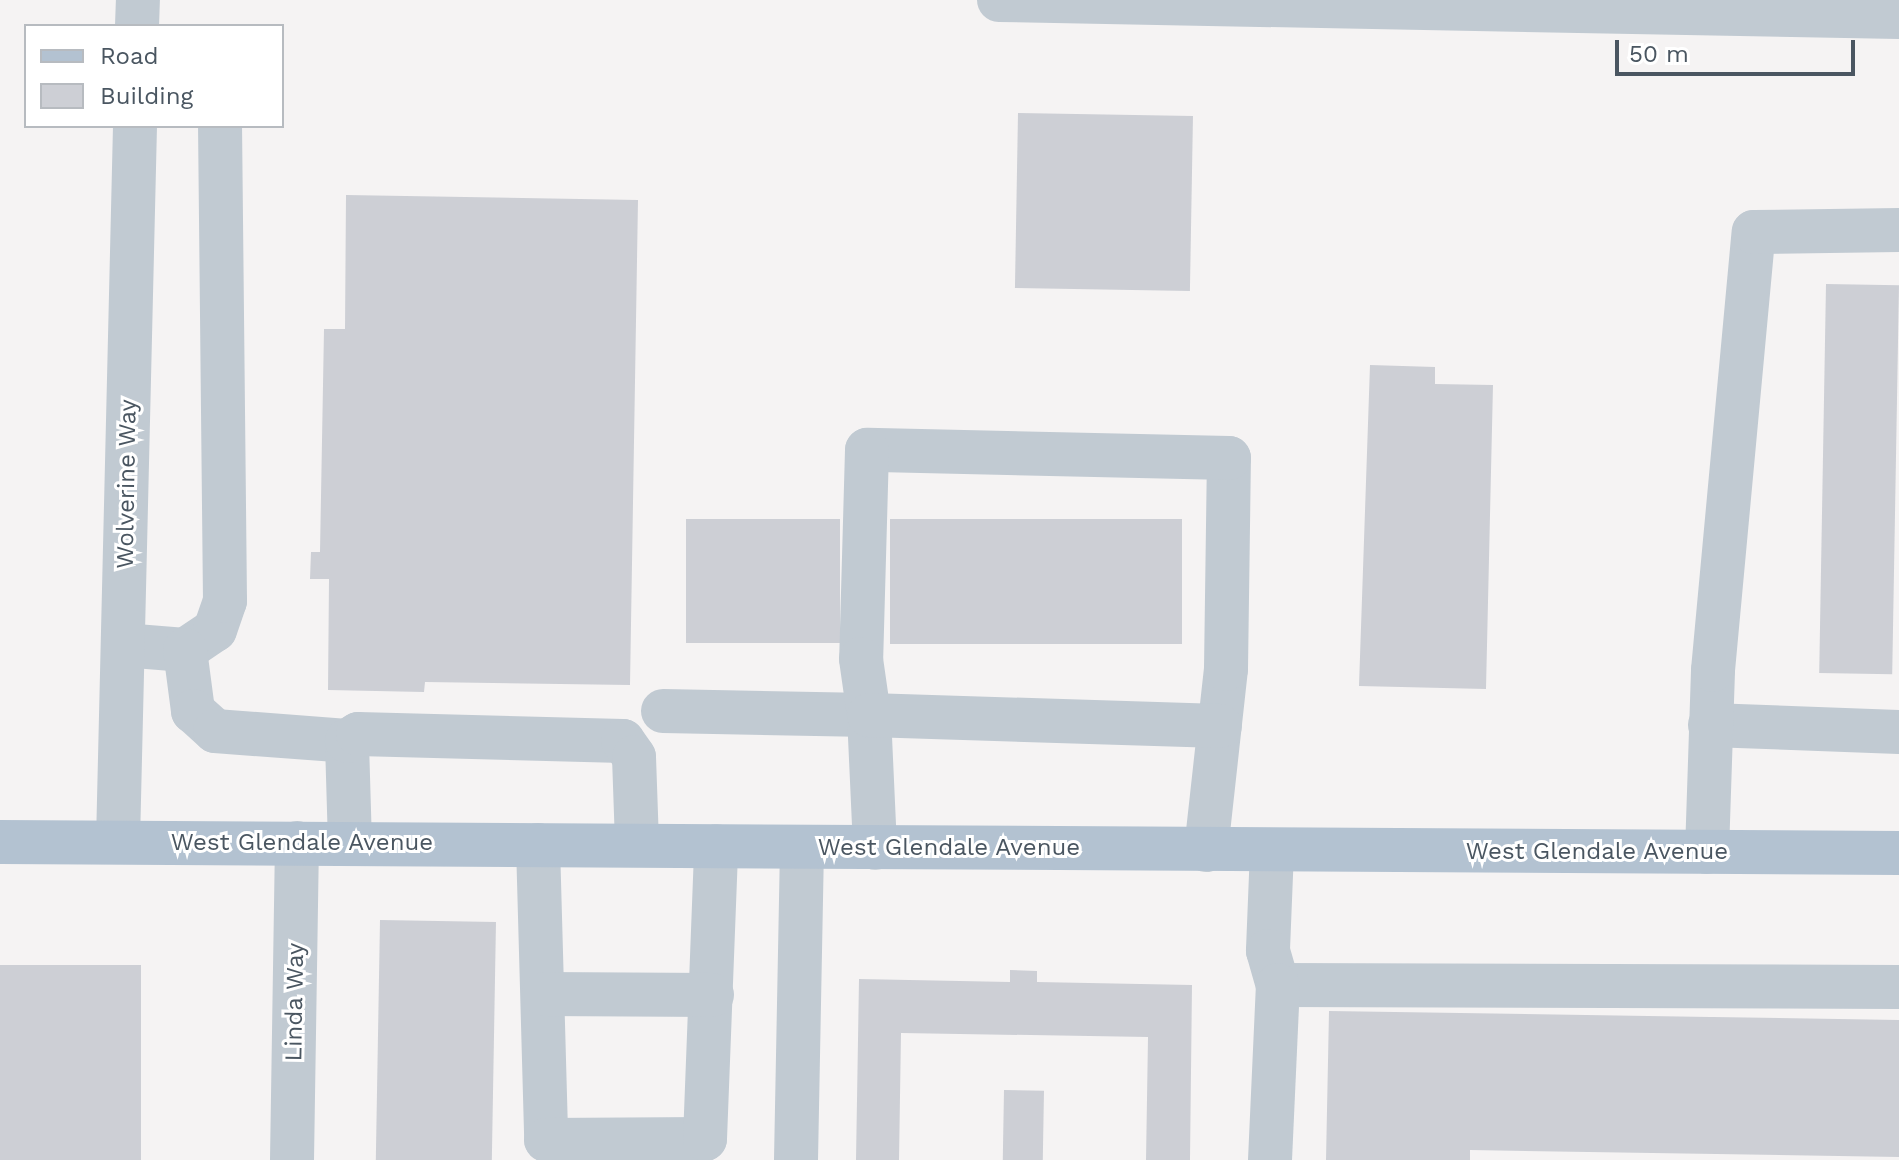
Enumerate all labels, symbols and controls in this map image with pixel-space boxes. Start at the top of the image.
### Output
legend [24,24,284,128]
scale bar [1619,24,1859,74]
text: 50 m [1629,40,1689,68]
text: Road [100,42,159,70]
text: Building [100,82,193,110]
street label: Wolverine Way [111,399,143,569]
street label: West Glendale Avenue [170,829,434,857]
street label: West Glendale Avenue [817,834,1081,862]
street label: West Glendale Avenue [1465,838,1729,866]
street label: Linda Way [280,942,310,1062]

